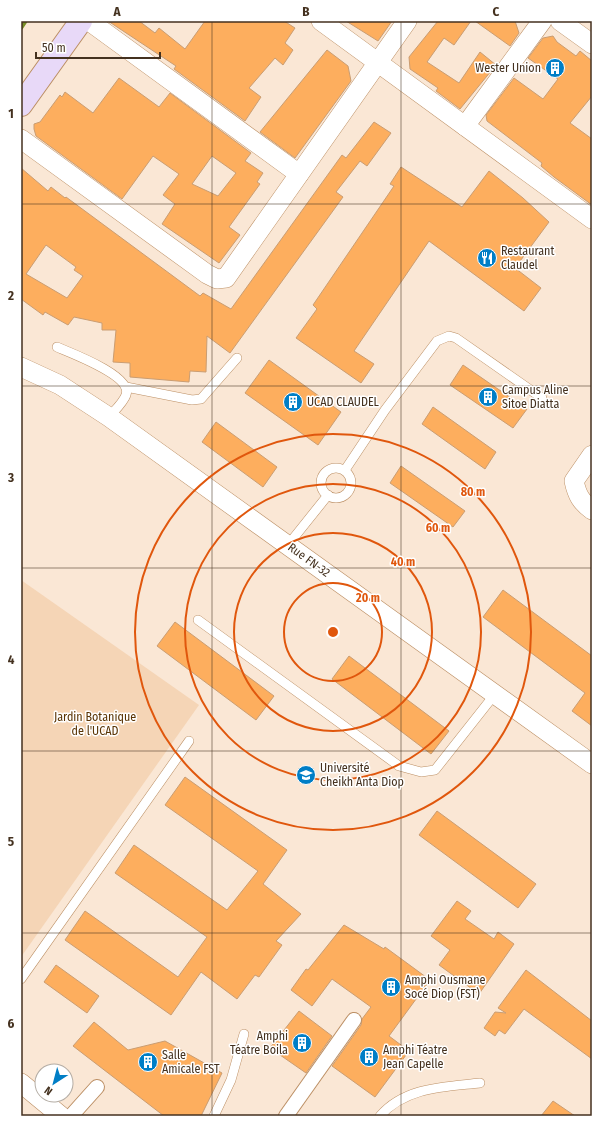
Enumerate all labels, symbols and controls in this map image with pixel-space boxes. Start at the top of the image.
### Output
text: A [112,4,121,19]
text: B [302,4,310,19]
text: C [493,4,500,19]
scale bar [36,34,160,60]
text: 50 m [42,41,66,55]
building icon: Wester Union [544,57,566,79]
place label: Wester Union [475,61,541,75]
text: 1 [8,106,14,121]
place label: Restaurant Claudel [501,244,554,272]
restaurant icon: Restaurant Claudel [476,247,498,269]
text: 2 [7,288,14,303]
place label: Campus Aline Sitoe Diatta [502,383,569,411]
building icon: Campus Aline Sitoe Diatta [477,386,499,408]
building icon: UCAD CLAUDEL [282,391,304,413]
place label: UCAD CLAUDEL [307,395,380,409]
text: 3 [7,470,14,485]
text: 80 m [461,485,485,499]
text: 60 m [426,521,450,535]
street label: Rue FN-32 [285,540,333,580]
text: 40 m [391,555,415,569]
text: 20 m [355,591,380,605]
centre of rings [326,625,340,639]
text: 4 [8,652,15,667]
park label: Jardin Botanique de l'UCAD [54,710,136,738]
place label: Université Cheikh Anta Diop [320,761,404,789]
school or university icon: Université Cheikh Anta Diop [295,764,317,786]
text: 5 [8,834,14,849]
place label: Amphi Ousmane Socé Diop (FST) [405,973,485,1001]
building icon: Amphi Ousmane Socé Diop (FST) [380,976,402,998]
text: 6 [8,1016,15,1031]
place label: Amphi Téatre Boila [230,1029,288,1057]
building icon: Amphi Téatre Boila [291,1032,313,1054]
place label: Amphi Téatre Jean Capelle [383,1043,447,1071]
building icon: Amphi Téatre Jean Capelle [358,1046,380,1068]
place label: Salle Amicale FST [162,1048,220,1076]
building icon: Salle Amicale FST [137,1051,159,1073]
north arrow [34,1063,74,1103]
text: N [42,1083,55,1098]

